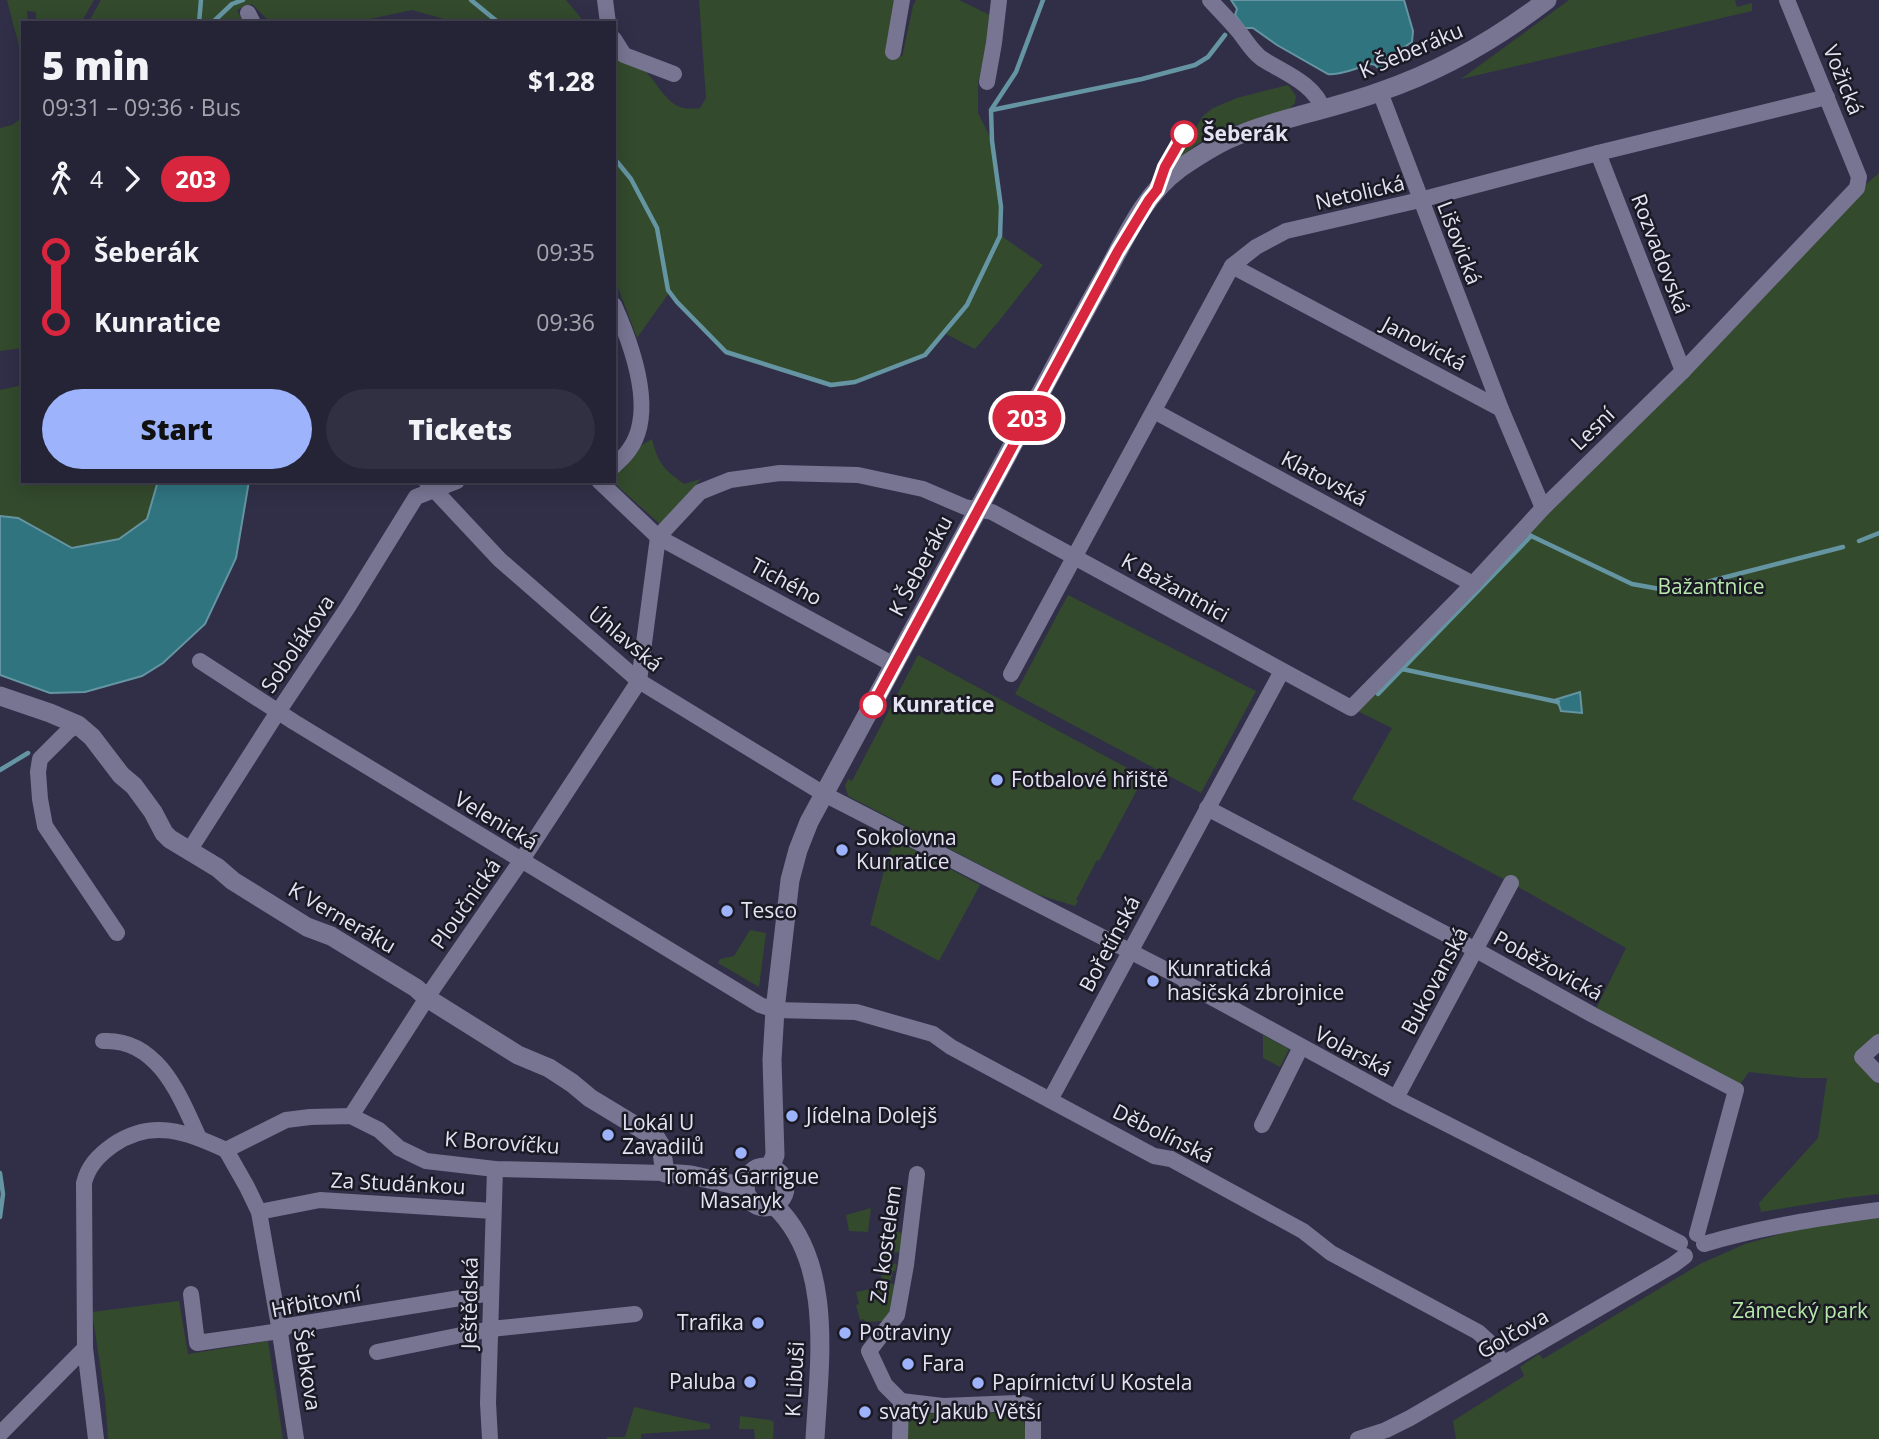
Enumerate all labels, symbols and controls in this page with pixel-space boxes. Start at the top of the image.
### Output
street label: K Šeberáku [1354,16,1467,85]
text: 5 min [42,39,150,91]
street label: Vožická [1817,41,1871,119]
text: $1.28 [528,63,595,99]
text: 09:31 – 09:36 · Bus [42,91,241,123]
place label: Šeberák [1203,119,1289,147]
marker: Šeberák [1171,121,1197,147]
icon: walk [42,160,80,198]
icon: forward [113,160,151,198]
text: 203 [175,162,216,195]
text: 4 [90,163,103,195]
street label: Netolická [1312,168,1407,216]
street label: Rozvadovská [1625,190,1697,318]
street label: Lišovická [1431,197,1489,288]
text: Šeberák [94,234,199,270]
text: 09:35 [536,236,595,268]
text: Kunratice [94,304,221,340]
text: 09:36 [536,306,595,338]
street label: Janovická [1376,308,1471,377]
button: Start [42,389,312,469]
button: Tickets [326,389,595,469]
line badge: 203 [987,395,1067,441]
street label: Lesní [1564,400,1621,456]
text: 203 [1006,401,1048,434]
street label: Klatovská [1277,444,1372,512]
street label: K Šeberáku [882,510,958,621]
street label: K Bažantnici [1117,546,1234,628]
street label: Tichého [746,551,827,612]
park label: Bažantnice [1657,572,1765,600]
street label: Sobolákova [254,589,340,698]
street label: Úhlavská [583,599,668,677]
place label: Kunratice [892,690,995,718]
marker: Kunratice [860,692,886,718]
place label: Fotbalové hřiště [1011,765,1168,793]
marker: Fotbalové hřiště [989,772,1005,788]
street label: Velenická [450,784,543,856]
place label: Sokolovna Kunratice [856,823,957,875]
marker: Sokolovna Kunratice [834,842,850,858]
street label: Ploučnická [424,853,507,954]
street label: K Verneráku [284,875,401,959]
street label: Bořetínská [1072,891,1146,996]
place label: Tesco [741,896,797,924]
marker: Tesco [719,903,735,919]
street label: Bukovanská [1394,922,1474,1039]
street label: Poběžovická [1489,924,1608,1007]
place label: Kunratická hasičská zbrojnice [1167,954,1344,1006]
marker: Kunratická hasičská zbrojnice [1145,973,1161,989]
street label: Volarská [1310,1019,1397,1083]
street label: Děbolínská [1108,1097,1218,1170]
place label: Jídelna Dolejš [804,1101,937,1129]
place label: Lokál U Zavadilů [622,1108,704,1160]
marker: Jídelna Dolejš [784,1108,800,1124]
street label: K Borovíčku [443,1124,561,1160]
marker: Lokál U Zavadilů [600,1127,616,1143]
marker: Tomáš Garrigue Masaryk [733,1145,749,1161]
place label: Tomáš Garrigue Masaryk [663,1162,819,1214]
street label: Za Studánkou [330,1165,466,1201]
street label: Za kostelem [863,1183,907,1305]
street label: Ještědská [454,1257,484,1351]
street label: Hřbitovní [268,1278,364,1323]
park label: Zámecký park [1732,1296,1868,1324]
street label: Golčova [1472,1301,1553,1365]
place label: Trafika [677,1308,744,1336]
marker: Trafika [750,1315,766,1331]
place label: Potraviny [859,1318,952,1346]
marker: Potraviny [837,1325,853,1341]
street label: Šebkova [288,1327,328,1413]
street label: K Libuši [778,1340,810,1417]
place label: Fara [922,1349,965,1377]
marker: Fara [900,1356,916,1372]
place label: Paluba [669,1367,736,1395]
place label: Papírnictví U Kostela [992,1368,1193,1396]
marker: Paluba [742,1374,758,1390]
marker: Papírnictví U Kostela [970,1375,986,1391]
place label: svatý Jakub Větší [879,1397,1042,1425]
marker: svatý Jakub Větší [857,1404,873,1420]

